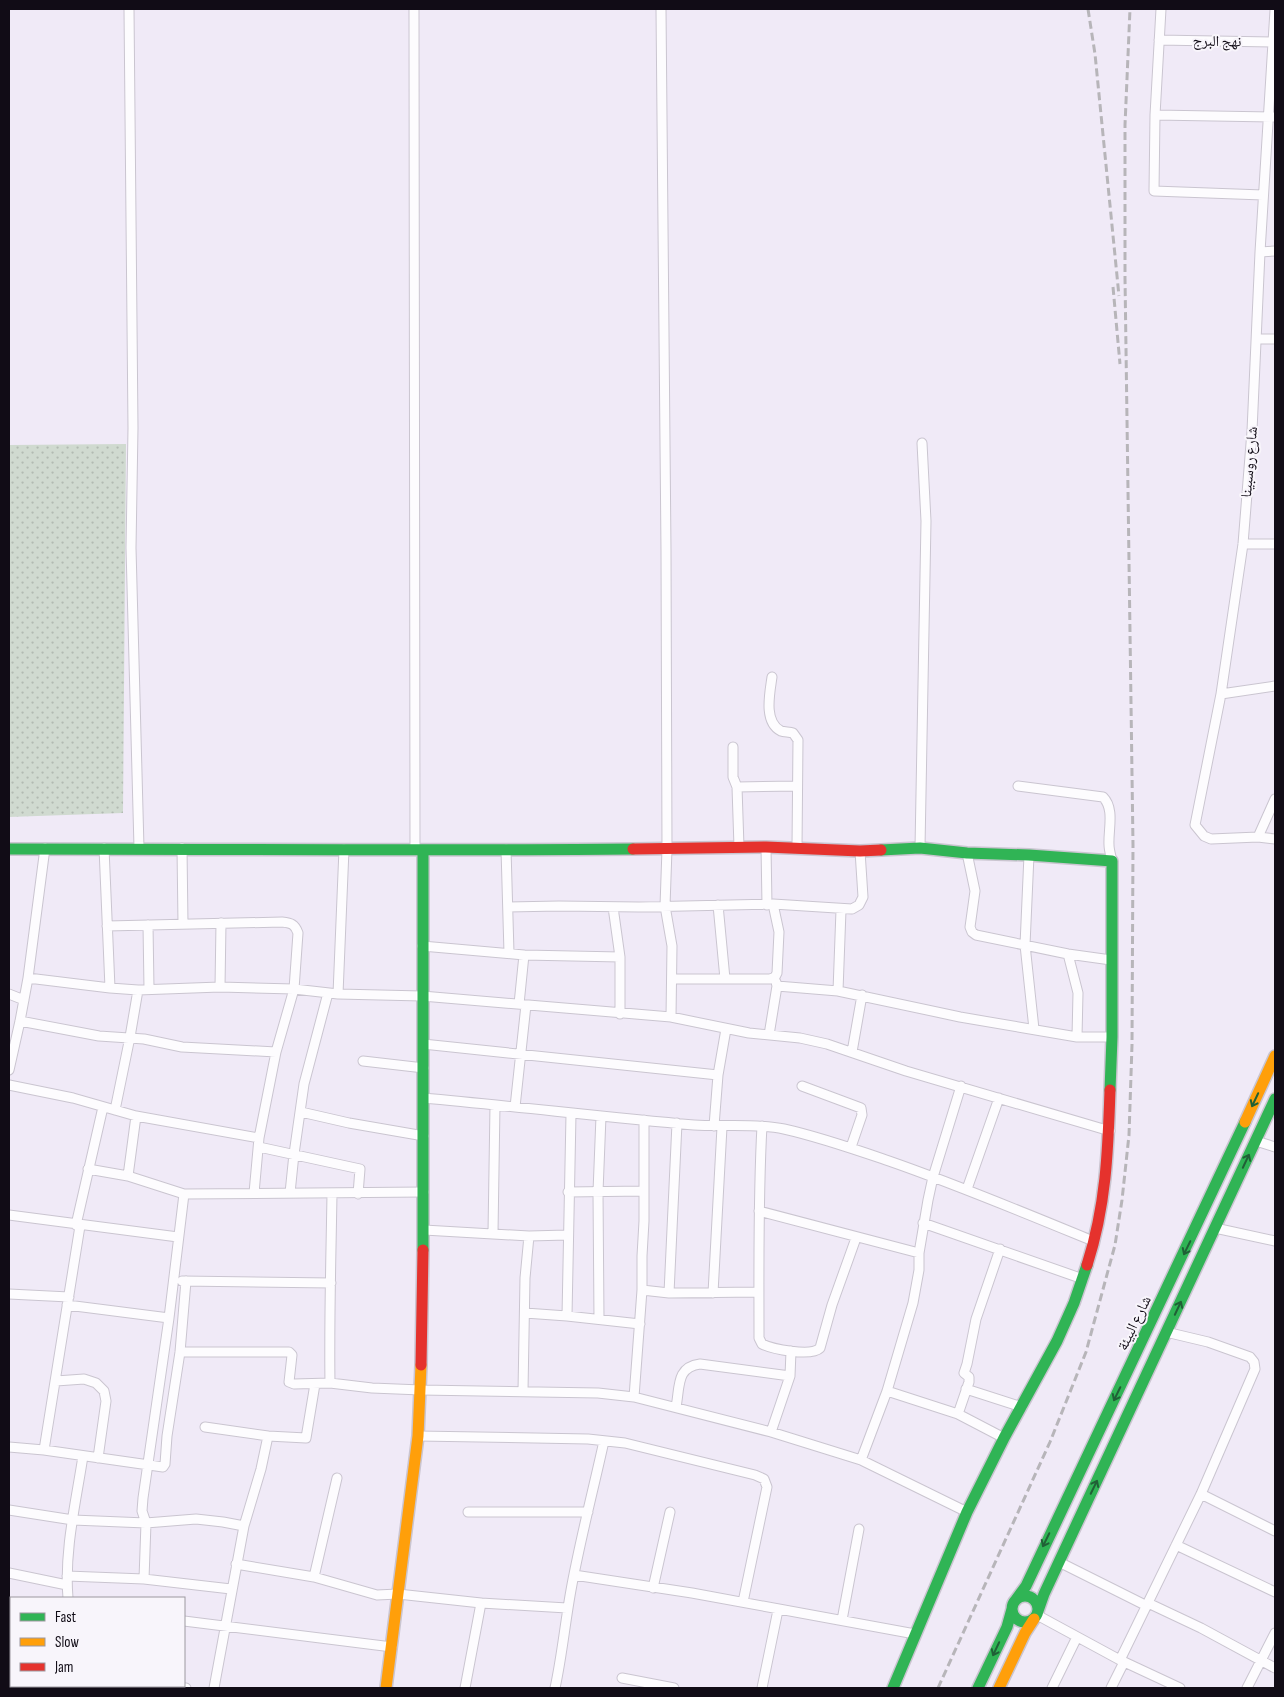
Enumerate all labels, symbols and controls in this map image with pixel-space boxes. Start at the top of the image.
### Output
street label: نهج البرج [1192,32,1242,51]
street label: شارع روسبينا [1237,425,1262,499]
one-way arrow [1250,1092,1259,1107]
one-way arrow [1242,1154,1252,1169]
one-way arrow [1182,1240,1192,1255]
street label: شارع البيئة [1113,1293,1156,1354]
one-way arrow [1173,1301,1183,1316]
one-way arrow [1111,1386,1121,1401]
one-way arrow [1090,1480,1099,1495]
one-way arrow [1041,1533,1051,1548]
legend [10,1597,185,1687]
text: Fast [55,1608,77,1627]
text: Slow [55,1633,79,1652]
one-way arrow [991,1641,1001,1656]
text: Jam [54,1658,73,1677]

